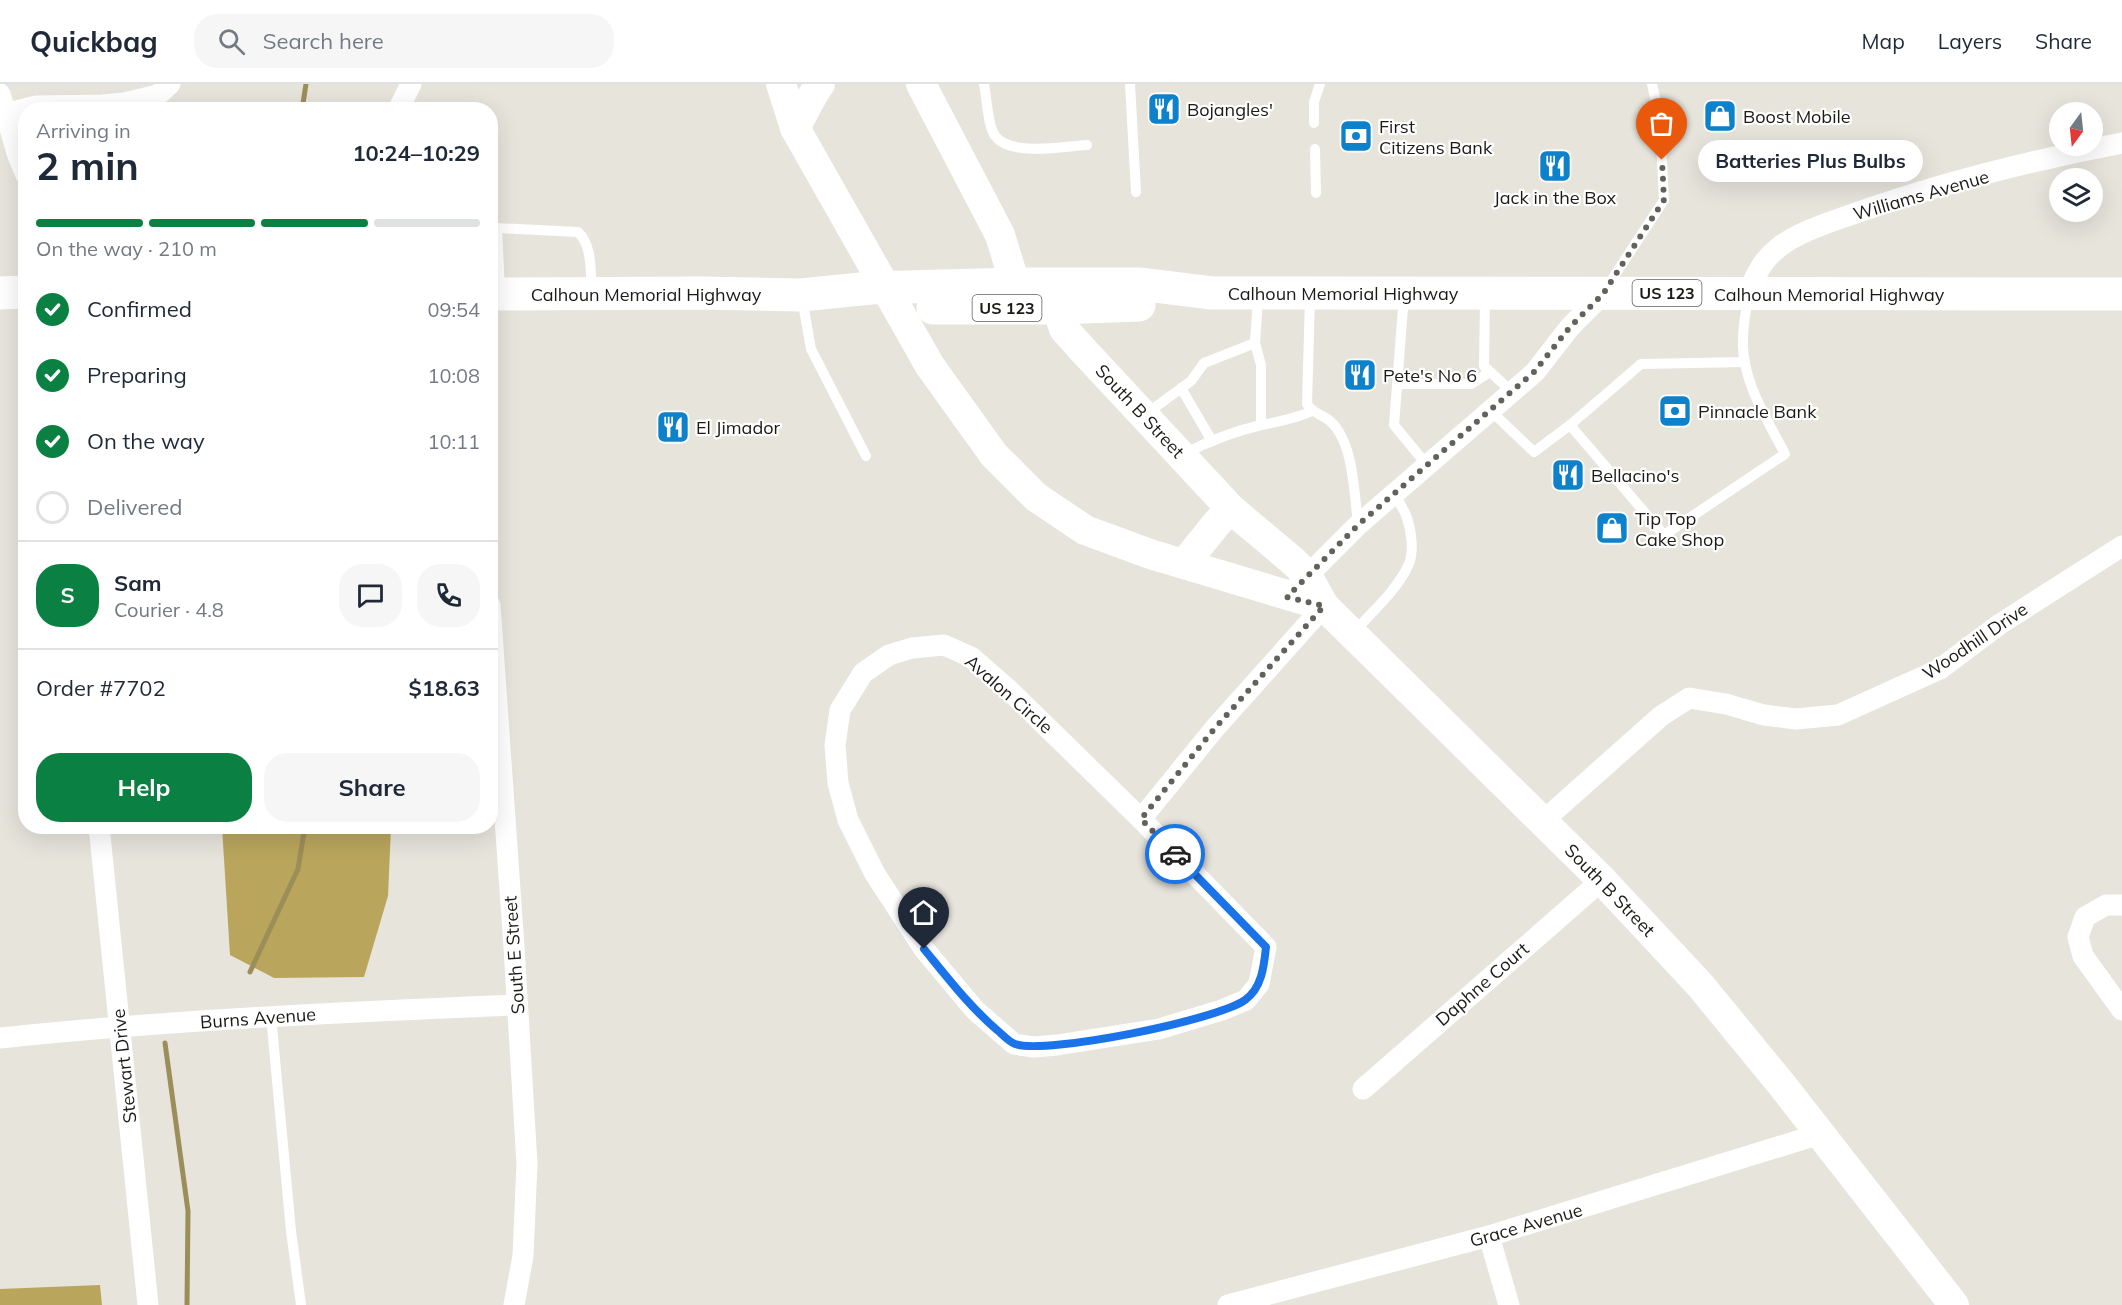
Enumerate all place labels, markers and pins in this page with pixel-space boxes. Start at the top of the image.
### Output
restaurant icon: Bojangles' [1146,91,1182,127]
place label: Bojangles' [1187,98,1273,121]
pin [1636,98,1687,160]
shop icon: Boost Mobile [1702,98,1738,134]
place label: Boost Mobile [1743,105,1851,128]
place label: First Citizens Bank [1379,115,1493,159]
bank icon: First Citizens Bank [1338,118,1374,154]
callout: Batteries Plus Bulbs [1698,139,1923,181]
restaurant icon: Jack in the Box [1537,148,1573,184]
place label: Jack in the Box [1494,186,1617,209]
restaurant icon: Pete's No 6 [1342,357,1378,393]
place label: Pete's No 6 [1383,364,1477,387]
bank icon: Pinnacle Bank [1657,393,1693,429]
place label: Pinnacle Bank [1698,400,1817,423]
restaurant icon: El Jimador [655,409,691,445]
place label: El Jimador [696,416,780,439]
restaurant icon: Bellacino's [1550,457,1586,493]
place label: Bellacino's [1591,464,1679,487]
place label: Tip Top Cake Shop [1635,507,1724,551]
shop icon: Tip Top Cake Shop [1594,510,1630,546]
pin [898,887,949,949]

